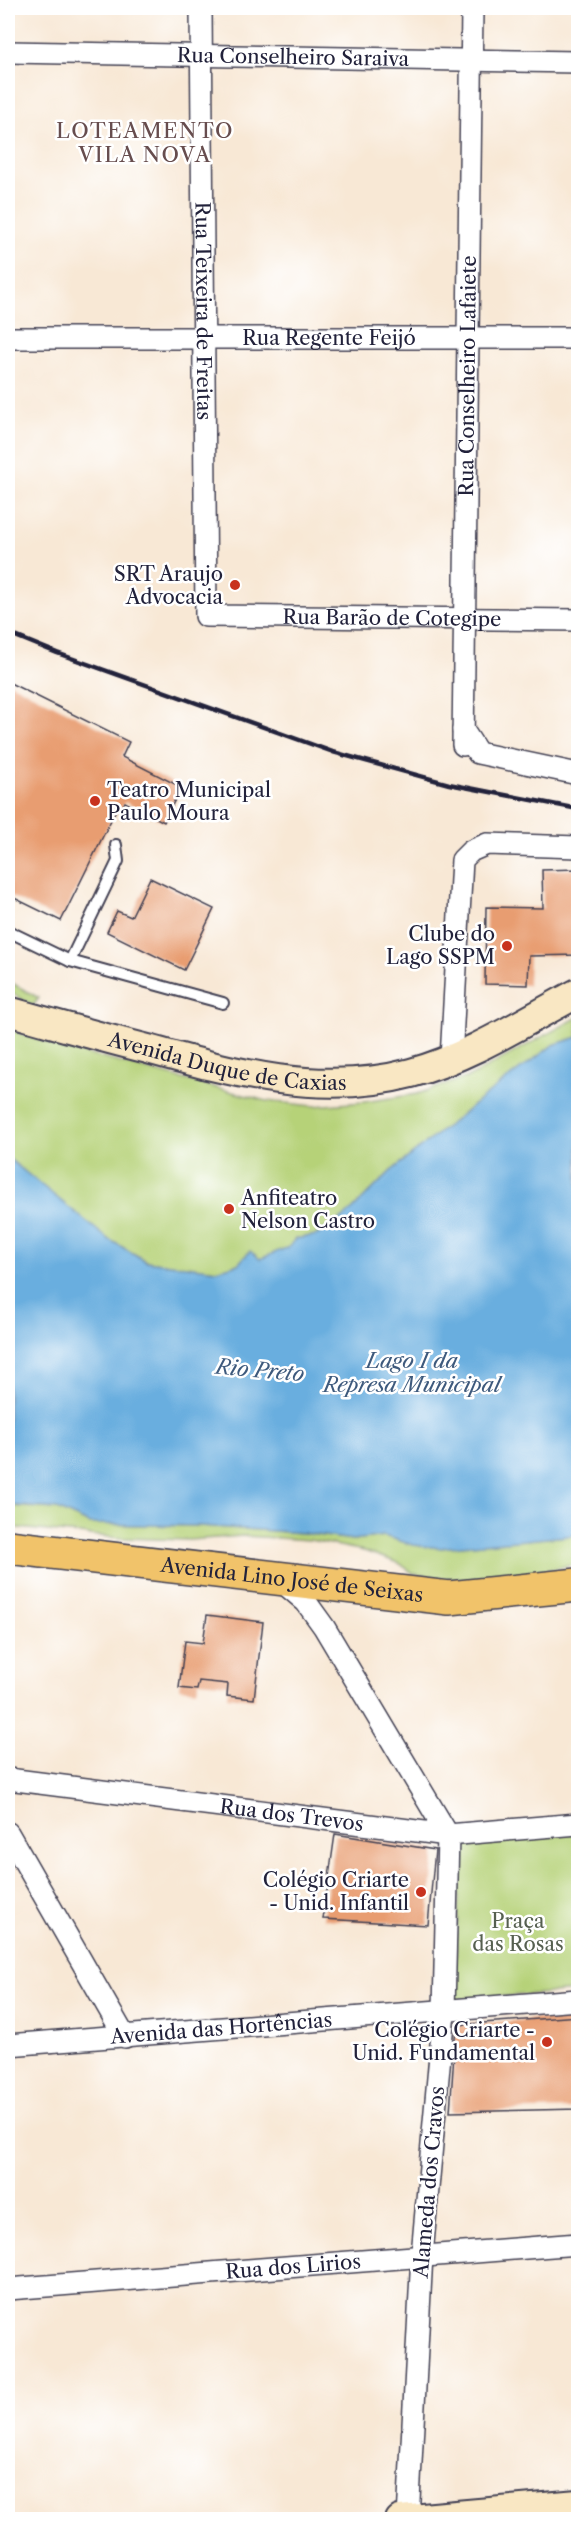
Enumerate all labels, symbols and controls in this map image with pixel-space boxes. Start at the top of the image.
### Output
street label: Rua Conselheiro Saraiva [177,43,410,71]
district label: LOTEAMENTO VILA NOVA [56,118,234,167]
street label: Rua Teixeira de Freitas [191,202,216,420]
street label: Rua Conselheiro Lafaiete [454,255,481,497]
street label: Rua Regente Feijó [242,326,416,350]
place label: SRT Araujo Advocacia [114,562,223,609]
marker: SRT Araujo Advocacia [228,578,242,592]
street label: Rua Barão de Cotegipe [283,605,501,631]
place label: Teatro Municipal Paulo Moura [107,778,271,825]
marker: Teatro Municipal Paulo Moura [88,794,102,808]
place label: Clube do Lago SSPM [386,922,495,969]
marker: Clube do Lago SSPM [500,939,514,953]
street label: Avenida Duque de Caxias [105,1027,347,1095]
place label: Anfiteatro Nelson Castro [240,1186,375,1233]
marker: Anfiteatro Nelson Castro [222,1202,236,1216]
water label: Lago I da Represa Municipal [321,1348,503,1397]
water label: Rio Preto [213,1354,306,1386]
street label: Avenida Lino José de Seixas [158,1553,425,1607]
street label: Rua dos Trevos [218,1794,365,1836]
place label: Colégio Criarte - Unid. Infantil [263,1868,409,1915]
marker: Colégio Criarte - Unid. Infantil [414,1885,428,1899]
park label: Praça das Rosas [472,1909,564,1956]
street label: Avenida das Hortências [109,2007,333,2049]
place label: Colégio Criarte - Unid. Fundamental [352,2018,535,2065]
marker: Colégio Criarte - Unid. Fundamental [540,2035,554,2049]
street label: Alameda dos Cravos [409,2085,449,2280]
street label: Rua dos Lirios [224,2249,362,2284]

